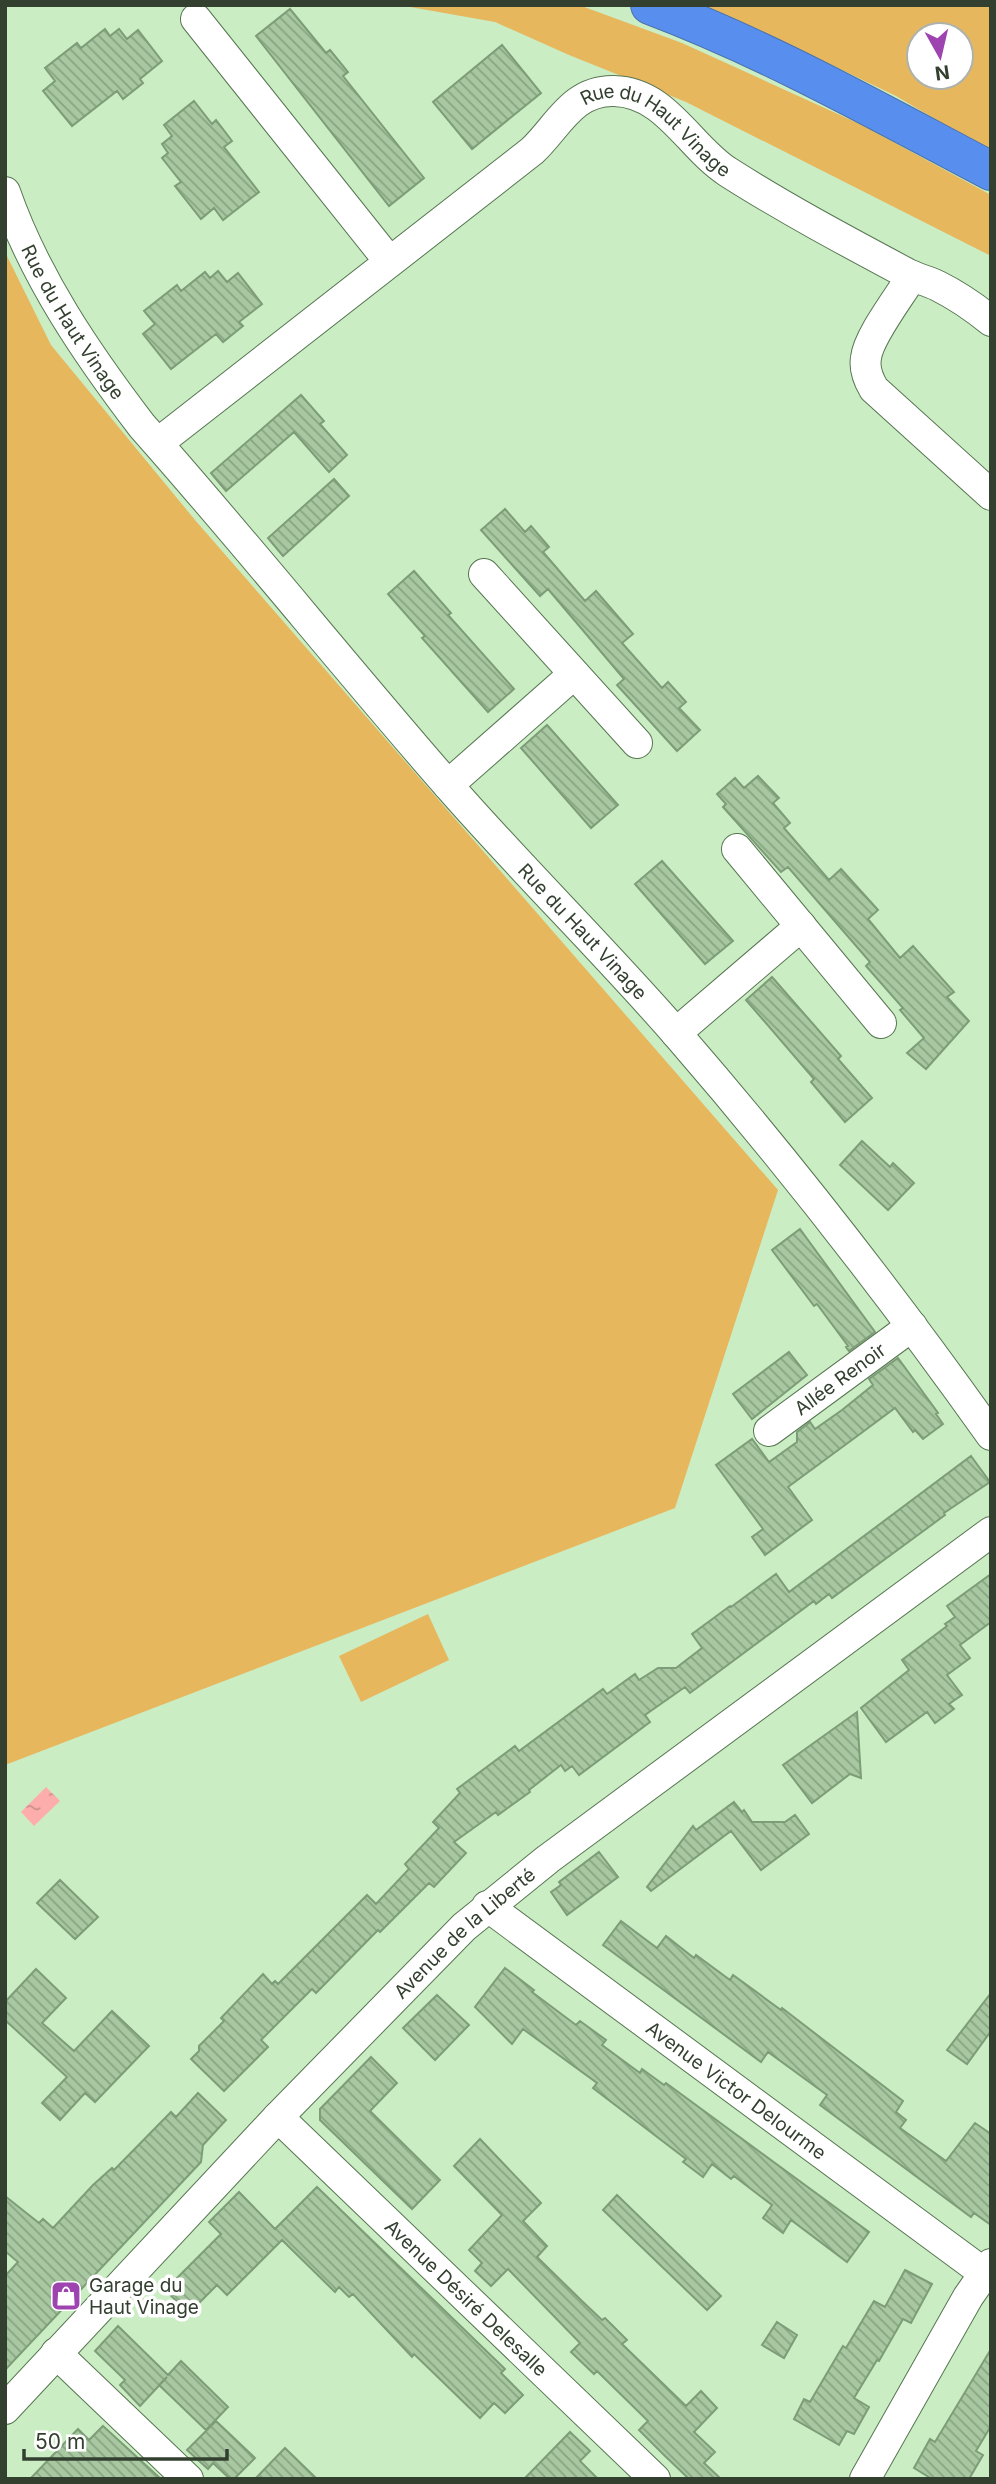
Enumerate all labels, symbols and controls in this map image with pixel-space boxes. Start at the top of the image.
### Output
north arrow [905,21,975,91]
text: N [934,60,951,85]
street label: Rue du Haut Vinage [576,79,735,182]
street label: Rue du Haut Vinage [17,241,130,404]
street label: Rue du Haut Vinage [513,859,652,1004]
street label: Allée Renoir [790,1338,890,1420]
street label: Avenue de la Liberté [389,1863,540,2003]
street label: Avenue Victor Delourme [642,2016,831,2164]
street label: Avenue Désiré Delesalle [380,2215,552,2381]
place label: Garage du Haut Vinage [89,2274,199,2319]
shop icon: Garage du Haut Vinage [49,2279,83,2313]
scale bar [24,2418,228,2462]
text: 50 m [35,2429,85,2454]

